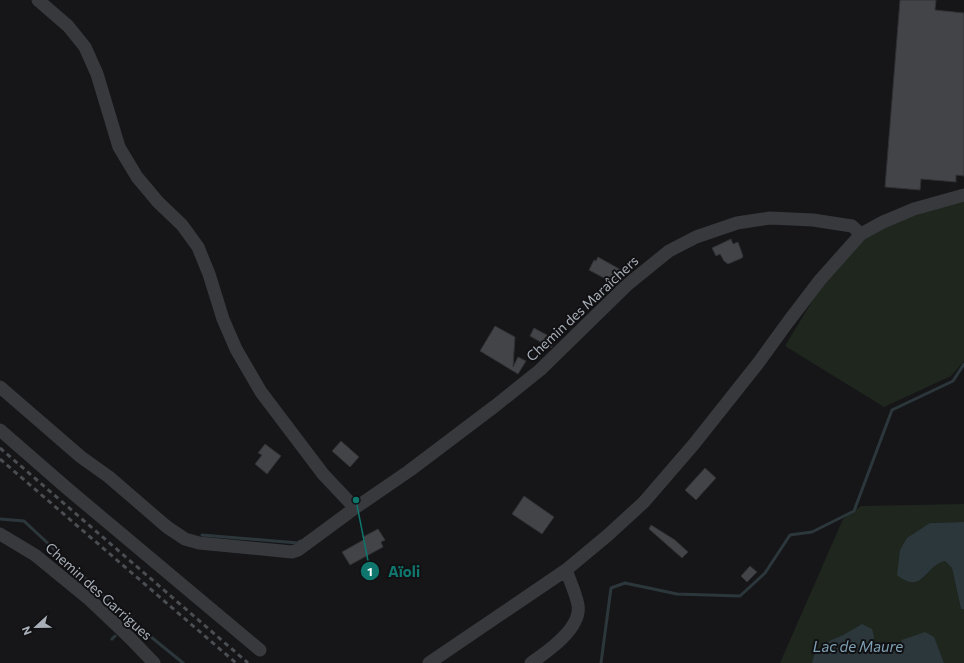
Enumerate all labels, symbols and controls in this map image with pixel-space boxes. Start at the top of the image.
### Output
street label: Chemin des Maraîchers [522,252,642,364]
street label: Chemin des Garrigues [42,539,156,643]
callout: Aïoli [360,558,428,585]
text: Aïoli [388,562,420,580]
text: 1 [367,564,373,578]
north arrow [16,607,56,647]
text: N [19,625,34,637]
water label: Lac de Maure [813,637,903,655]

